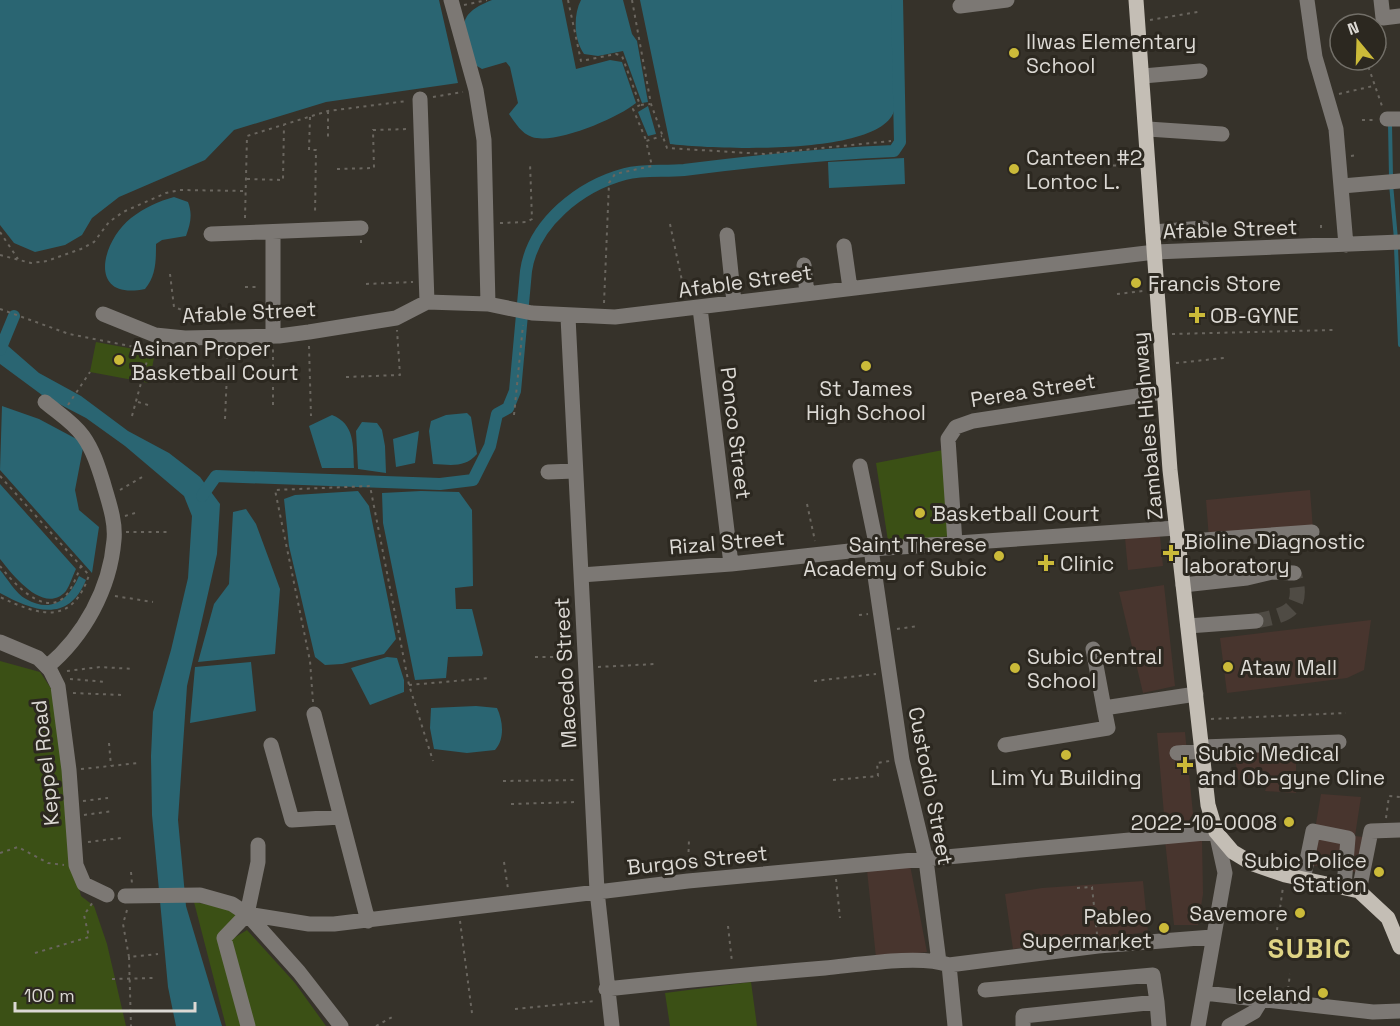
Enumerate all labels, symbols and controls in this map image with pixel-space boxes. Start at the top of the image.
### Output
north arrow [1328,12,1388,72]
text: N [1345,17,1362,40]
place label: Ilwas Elementary School [1026,28,1196,79]
marker: Ilwas Elementary School [1007,46,1021,60]
place label: Canteen #2 Lontoc L. [1026,144,1142,195]
marker: Canteen #2 Lontoc L. [1007,162,1021,176]
street label: Afable Street [1162,213,1298,245]
street label: Afable Street [676,258,814,304]
place label: Francis Store [1148,270,1281,297]
marker: Francis Store [1129,276,1143,290]
street label: Afable Street [181,295,317,329]
place label: OB-GYNE [1210,302,1299,329]
marker: OB-GYNE [1188,306,1206,324]
street label: Zambales Highway [1125,331,1169,521]
place label: Asinan Proper Basketball Court [131,335,299,386]
marker: Asinan Proper Basketball Court [112,353,126,367]
marker: St James High School [859,359,873,373]
street label: Ponco Street [714,365,758,501]
street label: Perea Street [969,367,1097,413]
place label: St James High School [806,375,926,426]
place label: Basketball Court [932,500,1100,527]
marker: Basketball Court [913,506,927,520]
street label: Rizal Street [668,523,786,561]
place label: Bioline Diagnostic laboratory [1184,528,1365,579]
place label: Saint Therese Academy of Subic [803,531,987,582]
marker: Bioline Diagnostic laboratory [1162,544,1180,562]
marker: Saint Therese Academy of Subic [992,549,1006,563]
place label: Clinic [1060,550,1114,577]
marker: Clinic [1037,554,1055,572]
street label: Macedo Street [548,597,582,749]
place label: Subic Central School [1027,643,1162,694]
place label: Ataw Mall [1240,654,1337,681]
marker: Ataw Mall [1221,660,1235,674]
marker: Subic Central School [1008,661,1022,675]
street label: Keppel Road [25,699,65,827]
street label: Custodio Street [902,705,960,867]
place label: Subic Medical and Ob-gyne Cline [1198,740,1385,791]
marker: Lim Yu Building [1059,748,1073,762]
marker: Subic Medical and Ob-gyne Cline [1176,756,1194,774]
place label: Lim Yu Building [990,764,1142,791]
place label: 2022-10-0008 [1131,809,1277,836]
marker: 2022-10-0008 [1282,815,1296,829]
street label: Burgos Street [625,839,769,881]
place label: Subic Police Station [1244,847,1367,898]
marker: Subic Police Station [1372,865,1386,879]
place label: Savemore [1189,900,1288,927]
place label: Pableo Supermarket [1022,903,1152,954]
marker: Savemore [1293,906,1307,920]
marker: Pableo Supermarket [1157,921,1171,935]
district label: SUBIC [1268,931,1352,966]
scale bar [15,975,195,1013]
place label: Iceland [1237,980,1311,1007]
text: 100 m [24,984,75,1007]
marker: Iceland [1316,986,1330,1000]

